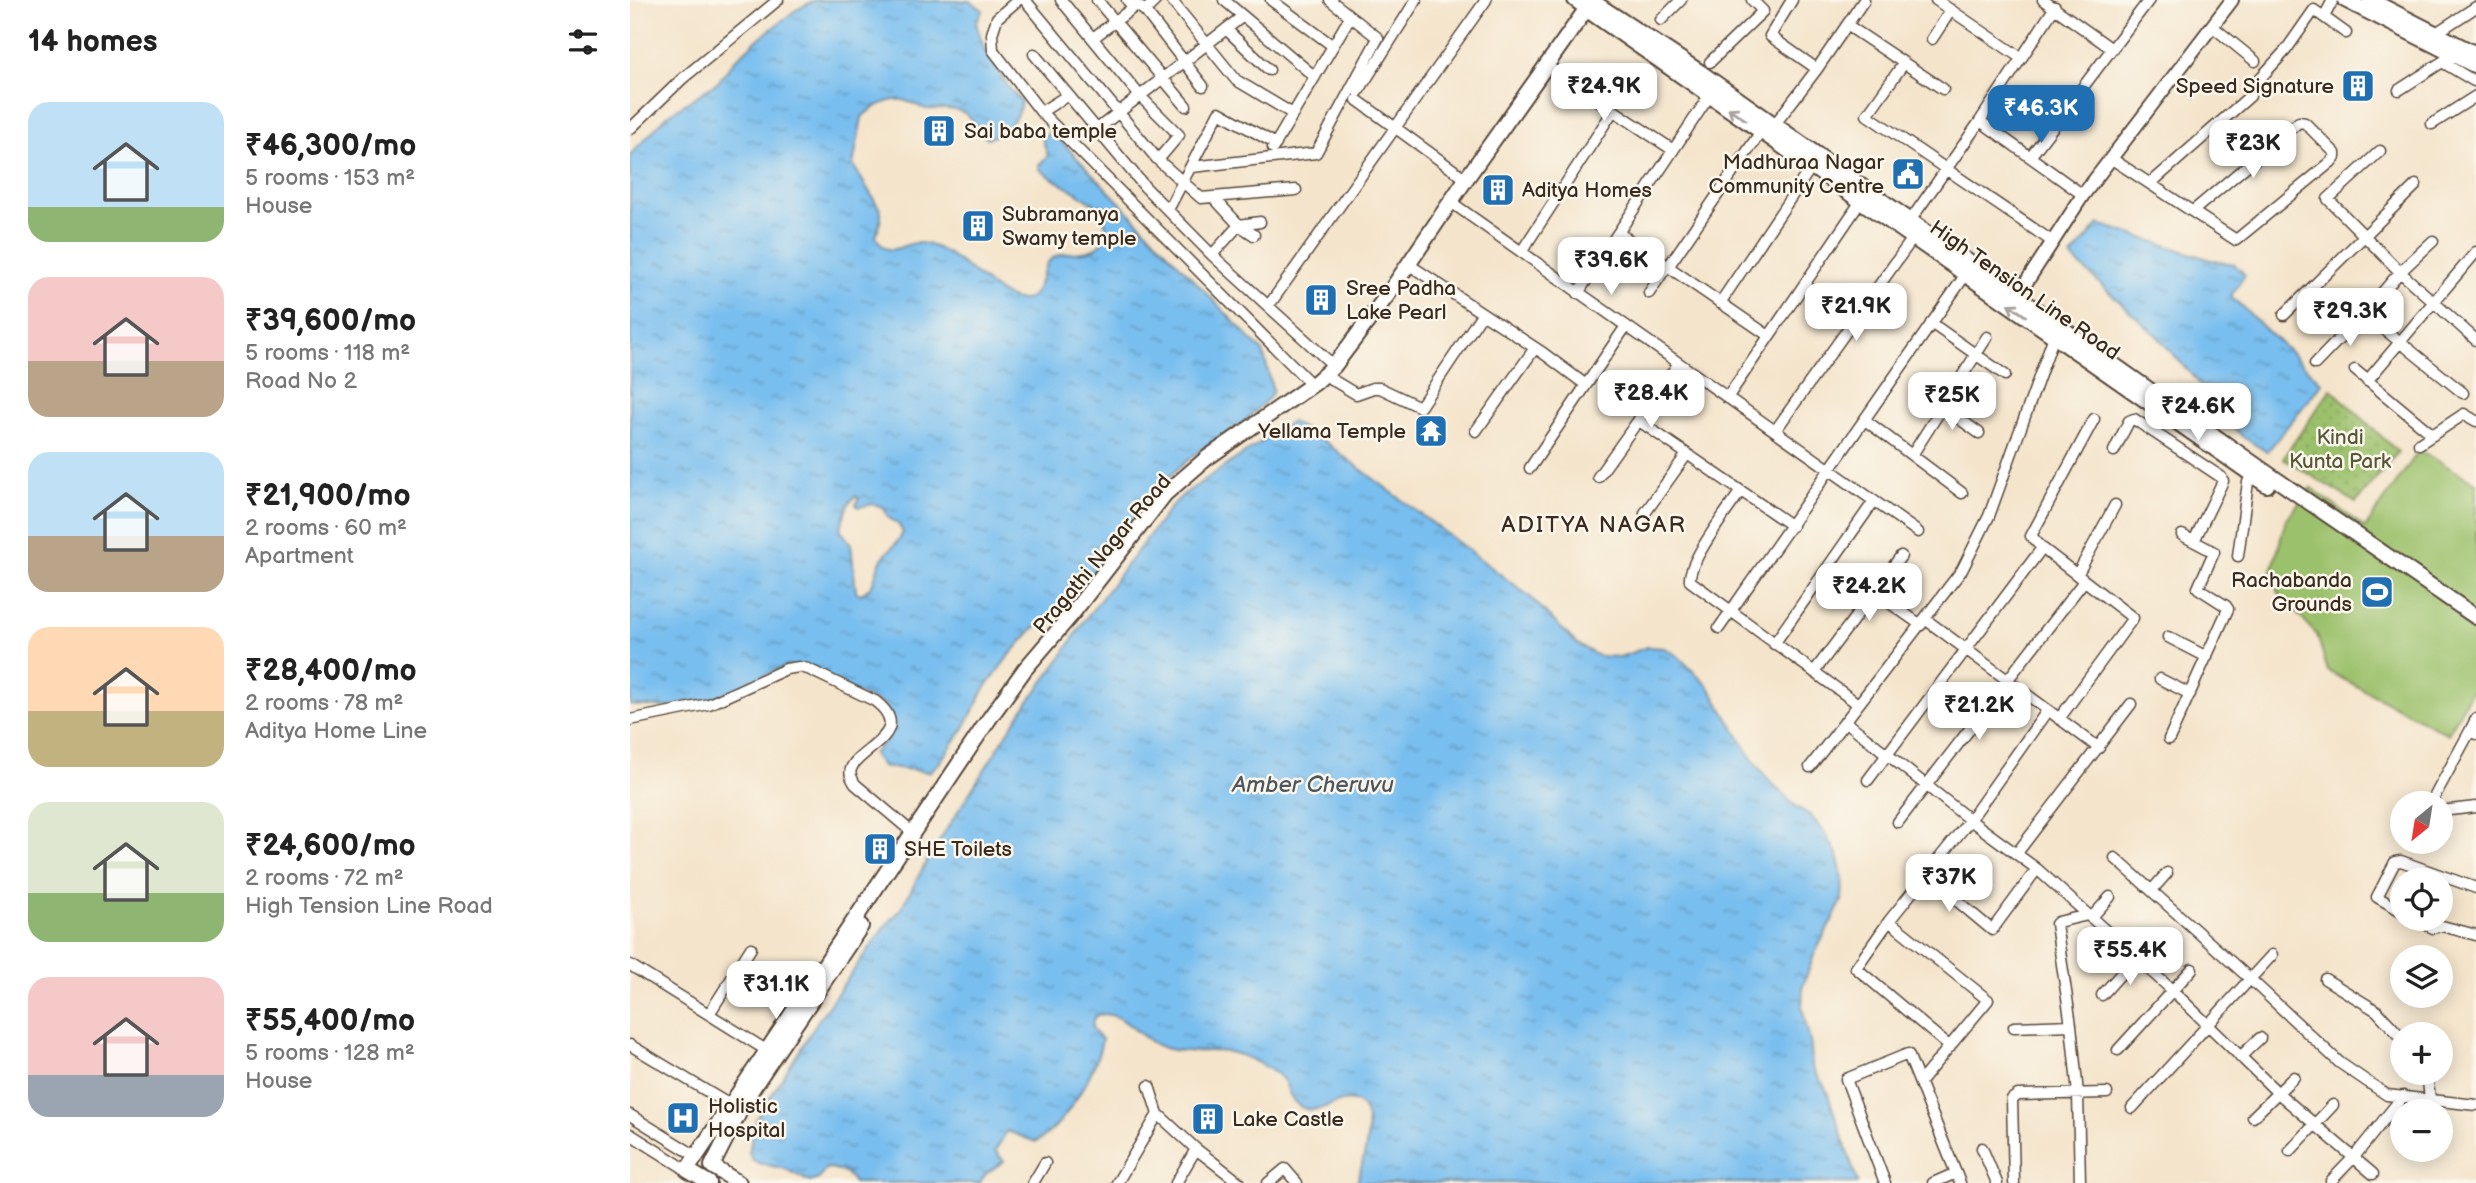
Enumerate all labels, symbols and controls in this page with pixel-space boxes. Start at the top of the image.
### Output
icon: filters [564,23,602,61]
text: 14 homes [28,24,157,60]
pin: ₹24.9K [1547,64,1661,123]
building icon: Speed Signature [2339,67,2377,105]
text: ₹24.9K [1567,72,1641,100]
place label: Speed Signature [2176,74,2334,99]
pin: ₹46.3K [1984,86,2098,145]
text: ₹46.3K [2004,94,2078,122]
one-way arrow [1728,107,1747,121]
building icon: Sai baba temple [920,112,958,150]
place label: Sai baba temple [964,119,1117,144]
pin: ₹23K [2212,120,2294,180]
text: ₹46,300/mo [245,128,416,164]
text: ₹23K [2225,129,2281,157]
icon: home [84,130,168,214]
place label: Madhuraa Nagar Community Centre [1709,150,1884,199]
public building icon: Madhuraa Nagar Community Centre [1889,155,1927,193]
text: 5 rooms · 153 m² [245,164,415,192]
building icon: Aditya Homes [1479,171,1517,209]
place label: Aditya Homes [1522,178,1652,203]
text: House [245,192,312,220]
place label: Subramanya Swamy temple [1002,202,1137,251]
building icon: Subramanya Swamy temple [959,207,997,245]
street label: High Tension Line Road [1925,215,2125,366]
pin: ₹39.6K [1554,238,1668,297]
text: ₹39.6K [1574,246,1648,274]
place label: Sree Padha Lake Pearl [1346,276,1456,325]
building icon: Sree Padha Lake Pearl [1302,281,1340,319]
pin: ₹21.9K [1799,284,1913,343]
pin: ₹29.3K [2293,288,2407,348]
text: ₹21.9K [1821,292,1891,320]
text: ₹29.3K [2313,297,2387,325]
text: ₹39,600/mo [245,303,416,339]
one-way arrow [2008,303,2027,317]
icon: home [84,305,168,389]
text: 5 rooms · 118 m² [245,339,410,367]
text: Road No 2 [245,367,357,395]
pin: ₹28.4K [1594,370,1708,430]
pin: ₹25K [1911,372,1993,432]
text: ₹28.4K [1613,379,1689,407]
text: ₹25K [1924,381,1980,409]
pin: ₹24.6K [2141,384,2255,443]
text: ₹24.6K [2161,392,2235,420]
temple icon: Yellama Temple [1412,412,1450,450]
place label: Yellama Temple [1257,419,1406,444]
park label: Kindi Kunta Park [2289,425,2392,474]
street label: Pragathi Nagar Road [1028,469,1176,639]
text: ₹21,900/mo [245,478,410,514]
icon: home [84,480,168,564]
district label: ADITYA NAGAR [1501,511,1687,539]
text: 2 rooms · 60 m² [245,514,407,542]
text: Apartment [245,542,354,570]
pin: ₹24.2K [1812,564,1926,623]
place label: Rachabanda Grounds [2231,568,2352,617]
text: ₹24.2K [1832,572,1906,600]
sports icon: Rachabanda Grounds [2358,573,2396,611]
text: ₹28,400/mo [245,653,417,689]
icon: home [84,655,168,739]
pin: ₹21.2K [1922,682,2036,742]
text: 2 rooms · 78 m² [245,689,403,717]
text: ₹21.2K [1944,691,2014,719]
text: Aditya Home Line [245,717,427,745]
water label: Amber Cheruvu [1231,771,1394,799]
north arrow [2390,791,2454,854]
map controls [2390,791,2453,1162]
text: ₹24,600/mo [245,828,416,864]
icon: home [84,830,168,914]
building icon: SHE Toilets [861,830,899,868]
place label: SHE Toilets [904,837,1012,862]
pin: ₹37K [1908,855,1990,914]
text: ₹37K [1922,863,1976,891]
text: 2 rooms · 72 m² [245,864,404,892]
button: locate [2390,868,2453,931]
text: High Tension Line Road [245,892,493,920]
pin: ₹55.4K [2073,928,2187,987]
text: ₹55.4K [2093,936,2167,964]
button: layers [2390,945,2453,1008]
pin: ₹31.1K [719,962,833,1021]
text: ₹31.1K [743,970,809,998]
text: ₹55,400/mo [245,1003,415,1039]
icon: home [84,1005,168,1089]
button: + [2390,1022,2453,1085]
text: 5 rooms · 128 m² [245,1039,415,1067]
text: House [245,1067,312,1095]
place label: Holistic Hospital [708,1094,785,1143]
hospital icon: Holistic Hospital [664,1099,702,1137]
button: − [2390,1099,2453,1162]
building icon: Lake Castle [1189,1100,1227,1138]
place label: Lake Castle [1232,1107,1344,1132]

